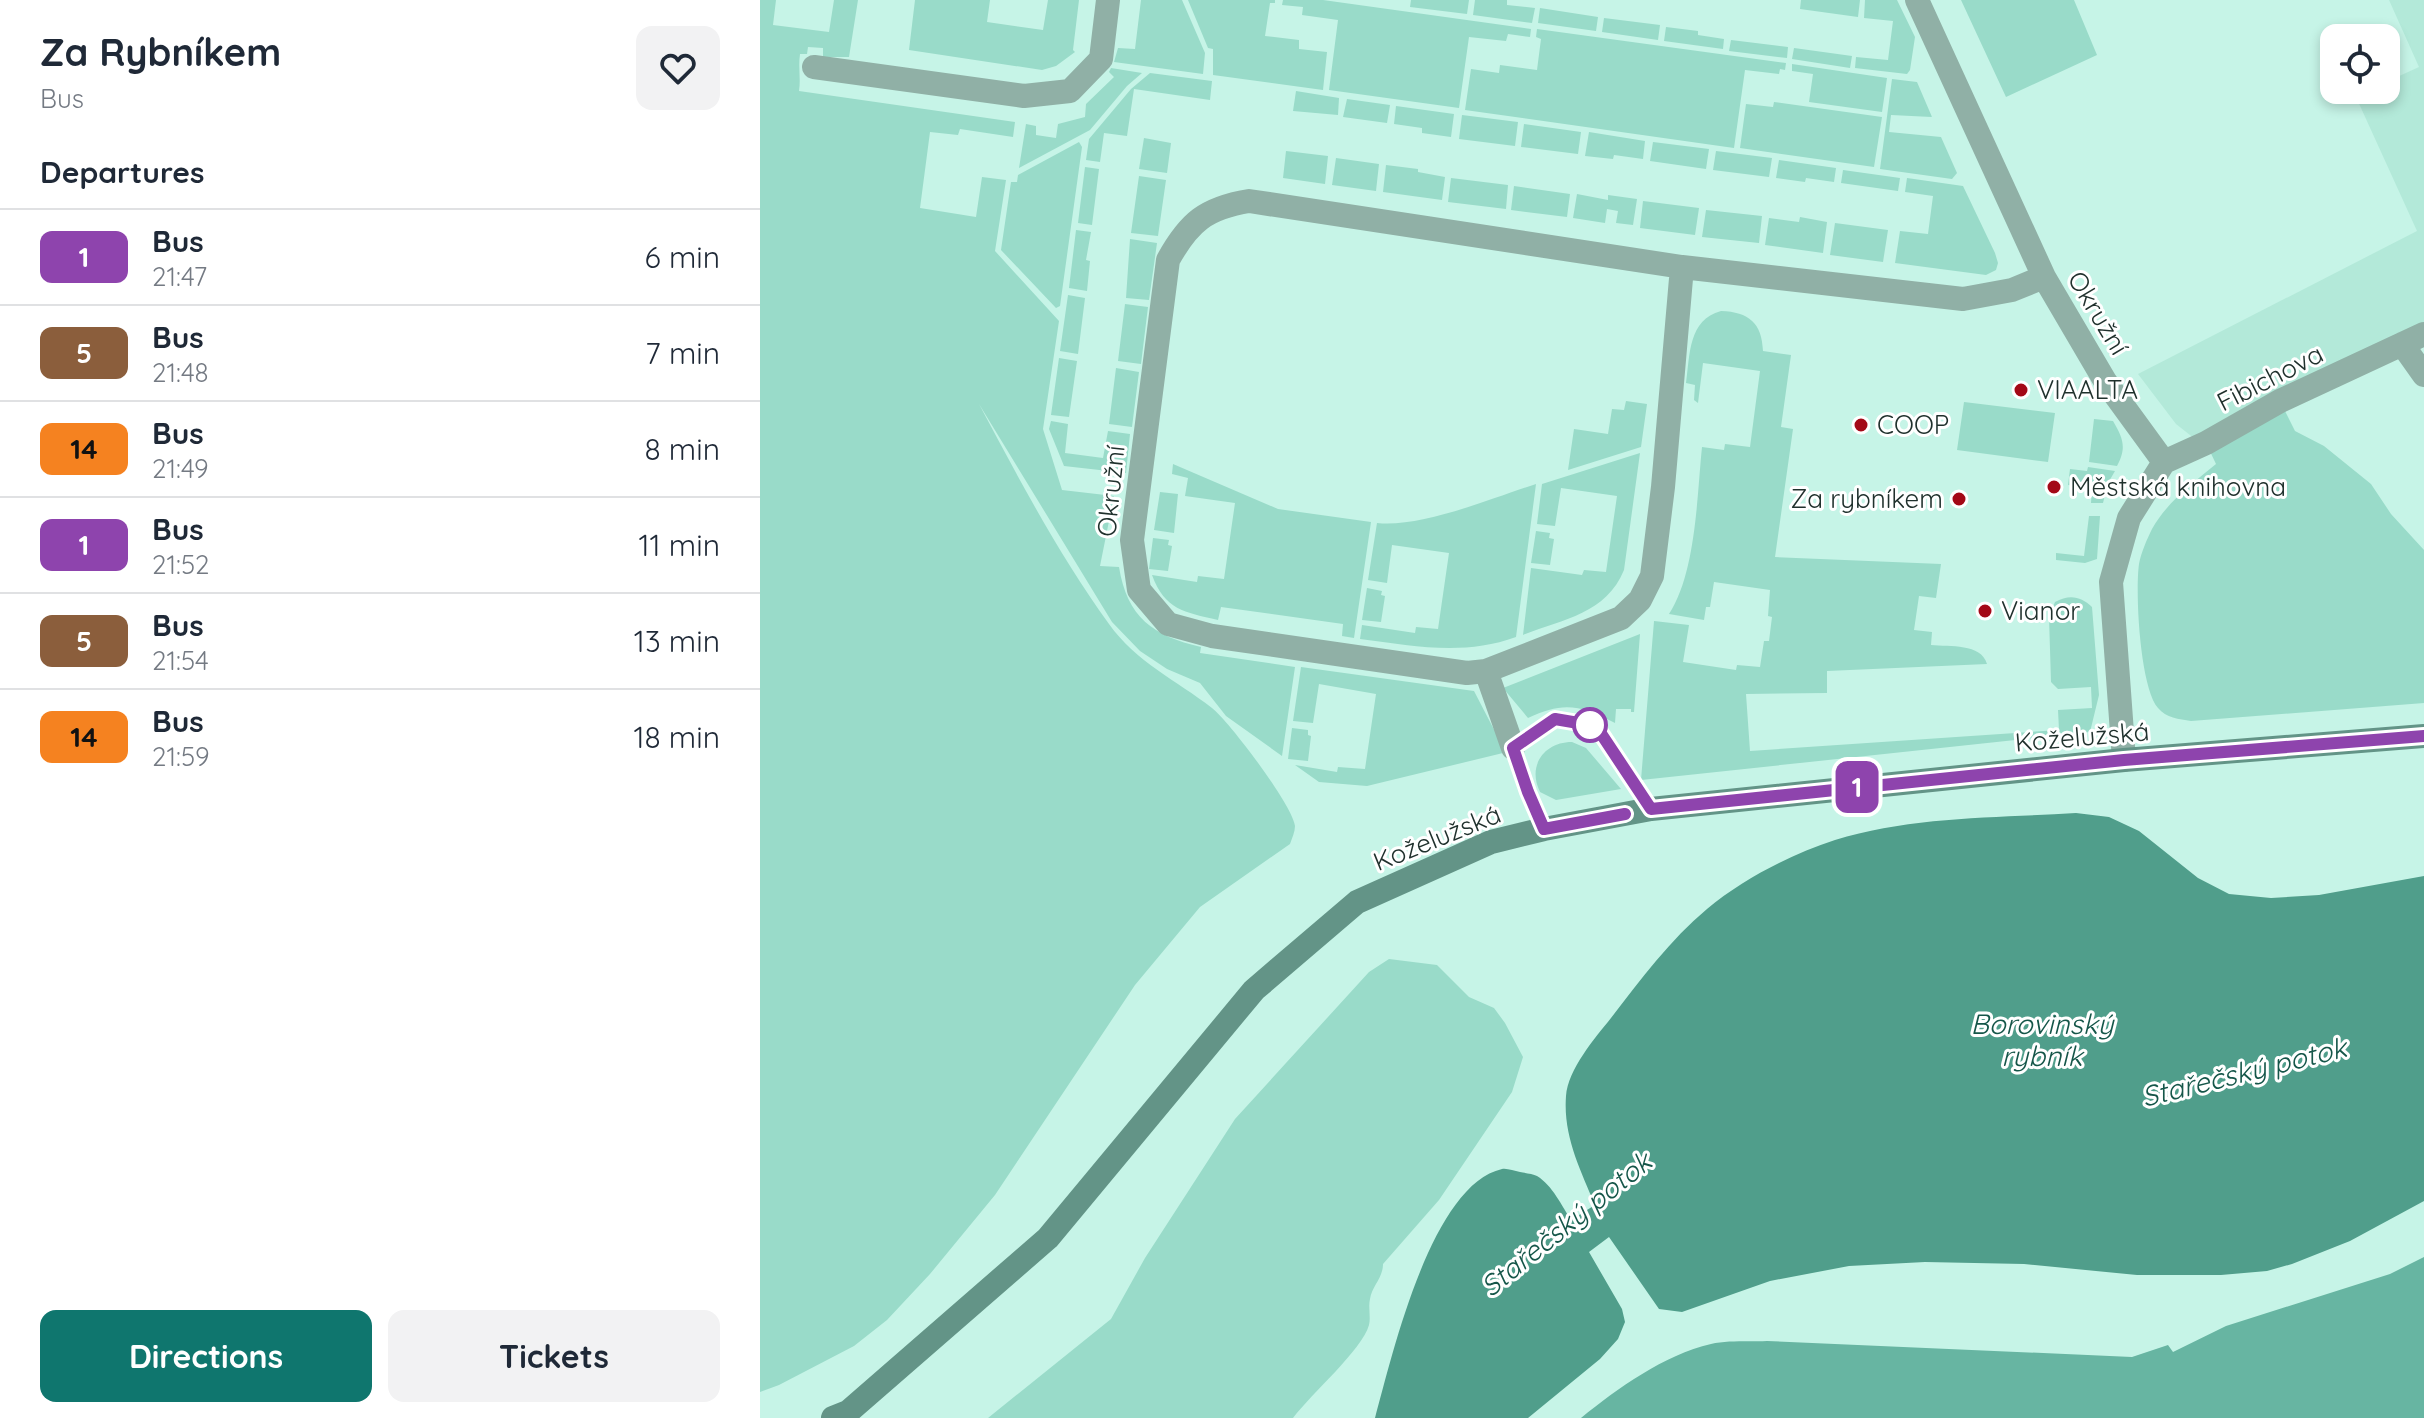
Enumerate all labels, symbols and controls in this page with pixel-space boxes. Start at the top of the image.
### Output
map controls [2320,24,2400,104]
button: locate [2320,24,2400,104]
button: heart [636,26,720,110]
text: Za Rybníkem [40,28,281,76]
text: Bus [40,82,84,115]
text: Departures [40,153,205,191]
text: Bus [152,222,204,260]
text: 6 min [645,238,720,276]
text: 1 [79,239,89,274]
text: 21:47 [152,260,207,293]
street label: Okružní [2061,265,2136,361]
text: Bus [152,318,204,356]
text: 7 min [645,334,720,372]
text: 5 [76,335,92,370]
street label: Fibichova [2211,337,2328,418]
text: 21:48 [152,356,209,389]
place label: VIAALTA [2037,373,2138,406]
marker: VIAALTA [2012,381,2030,399]
place label: COOP [1877,408,1949,441]
text: Bus [152,414,204,452]
marker: COOP [1852,416,1870,434]
text: 8 min [644,430,720,468]
text: 14 [70,431,98,466]
street label: Okružní [1089,443,1132,538]
text: 21:49 [152,452,209,485]
place label: Městská knihovna [2070,470,2286,503]
marker: Městská knihovna [2045,478,2063,496]
place label: Za rybníkem [1791,482,1943,515]
marker: Za rybníkem [1950,490,1968,508]
text: Bus [152,510,204,548]
text: 11 min [638,526,720,564]
text: 1 [79,527,89,562]
text: 21:52 [152,548,209,581]
place label: Vianor [2001,594,2080,627]
marker: Vianor [1976,602,1994,620]
text: Bus [152,606,204,644]
text: 13 min [634,622,720,660]
text: 5 [76,623,92,658]
text: 21:54 [152,644,209,677]
text: Bus [152,702,204,740]
unlabelled marker [1573,708,1607,742]
street label: Koželužská [2013,714,2150,759]
text: 18 min [633,718,720,756]
text: 14 [70,719,98,754]
text: 21:59 [152,740,210,773]
line badge: 1 [1831,761,1883,813]
text: 1 [1852,769,1862,804]
street label: Koželužská [1368,797,1505,878]
water label: Borovinský rybník [1970,1006,2116,1073]
water label: Stařečský potok [2138,1028,2353,1114]
water label: Stařečský potok [1473,1142,1661,1303]
button: Directions [40,1310,372,1402]
button: Tickets [388,1310,720,1402]

